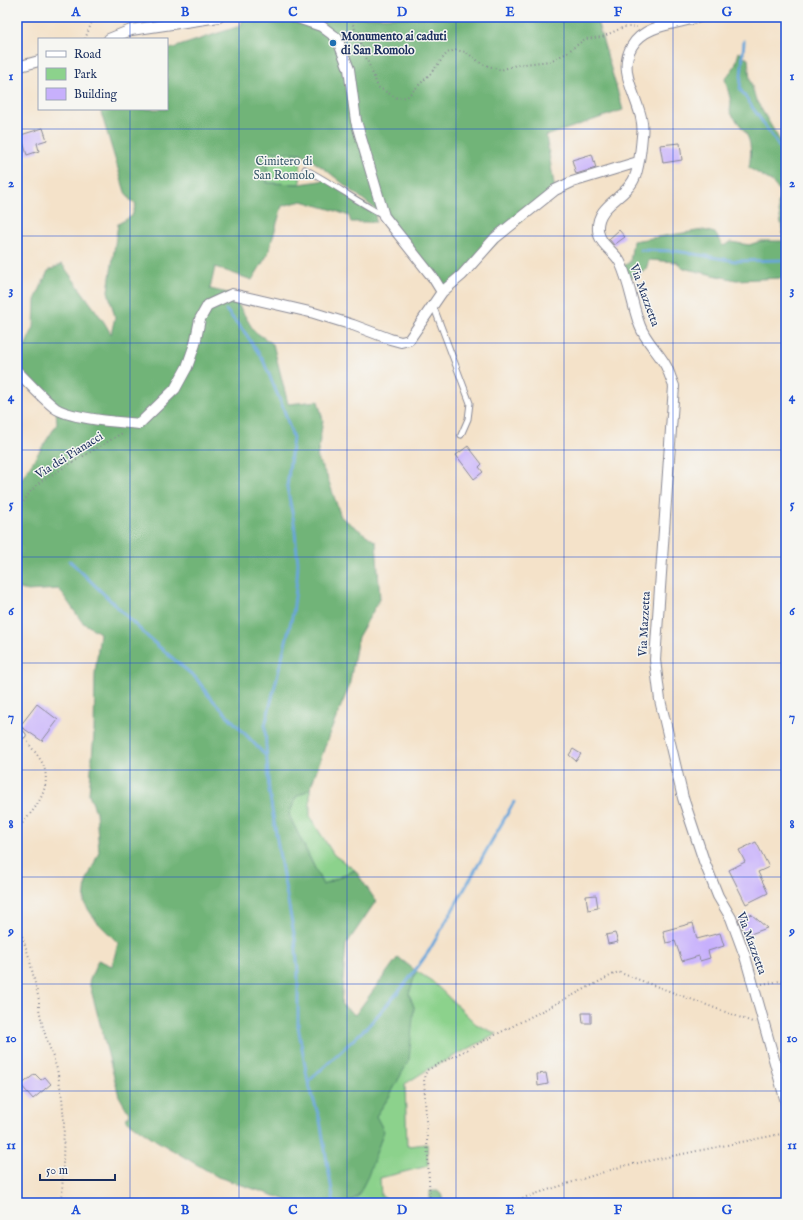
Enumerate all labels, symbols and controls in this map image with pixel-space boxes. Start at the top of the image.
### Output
text: A [71,4,82,21]
text: B [181,4,190,21]
text: C [288,4,298,21]
text: D [397,4,408,21]
text: E [505,4,515,21]
text: F [614,4,623,21]
text: G [722,4,733,21]
place label: Monumento ai caduti di San Romolo [341,29,447,58]
legend [38,38,168,110]
marker: Monumento ai caduti di San Romolo [328,38,338,48]
text: Road [74,47,102,62]
text: Park [74,67,97,82]
text: 1 [9,68,14,85]
text: 1 [790,68,795,85]
text: Building [74,87,118,102]
park label: Cimitero di San Romolo [253,154,315,183]
text: 2 [8,175,14,192]
text: 2 [789,175,795,192]
street label: Via Mazzetta [626,261,663,329]
text: 3 [9,282,14,299]
text: 3 [790,282,795,299]
text: 4 [8,389,15,406]
text: 4 [789,389,796,406]
street label: Via dei Pianacci [32,429,106,483]
text: 5 [9,496,14,513]
text: 5 [790,496,795,513]
street label: Via Mazzetta [635,590,654,658]
text: 6 [8,603,14,620]
text: 6 [789,603,795,620]
text: 7 [8,709,14,726]
text: 7 [789,709,795,726]
text: 8 [8,816,14,833]
text: 8 [789,816,795,833]
street label: Via Mazzetta [733,909,770,977]
text: 9 [7,923,14,940]
text: 9 [788,923,795,940]
text: 10 [5,1030,17,1047]
text: 10 [786,1030,798,1047]
text: 11 [6,1137,16,1154]
text: 11 [787,1137,797,1154]
scale bar [40,1156,115,1182]
text: 50 m [46,1163,68,1178]
text: A [71,1202,82,1219]
text: B [181,1202,190,1219]
text: C [288,1202,298,1219]
text: D [397,1202,408,1219]
text: E [505,1202,515,1219]
text: F [614,1202,623,1219]
text: G [722,1202,733,1219]

